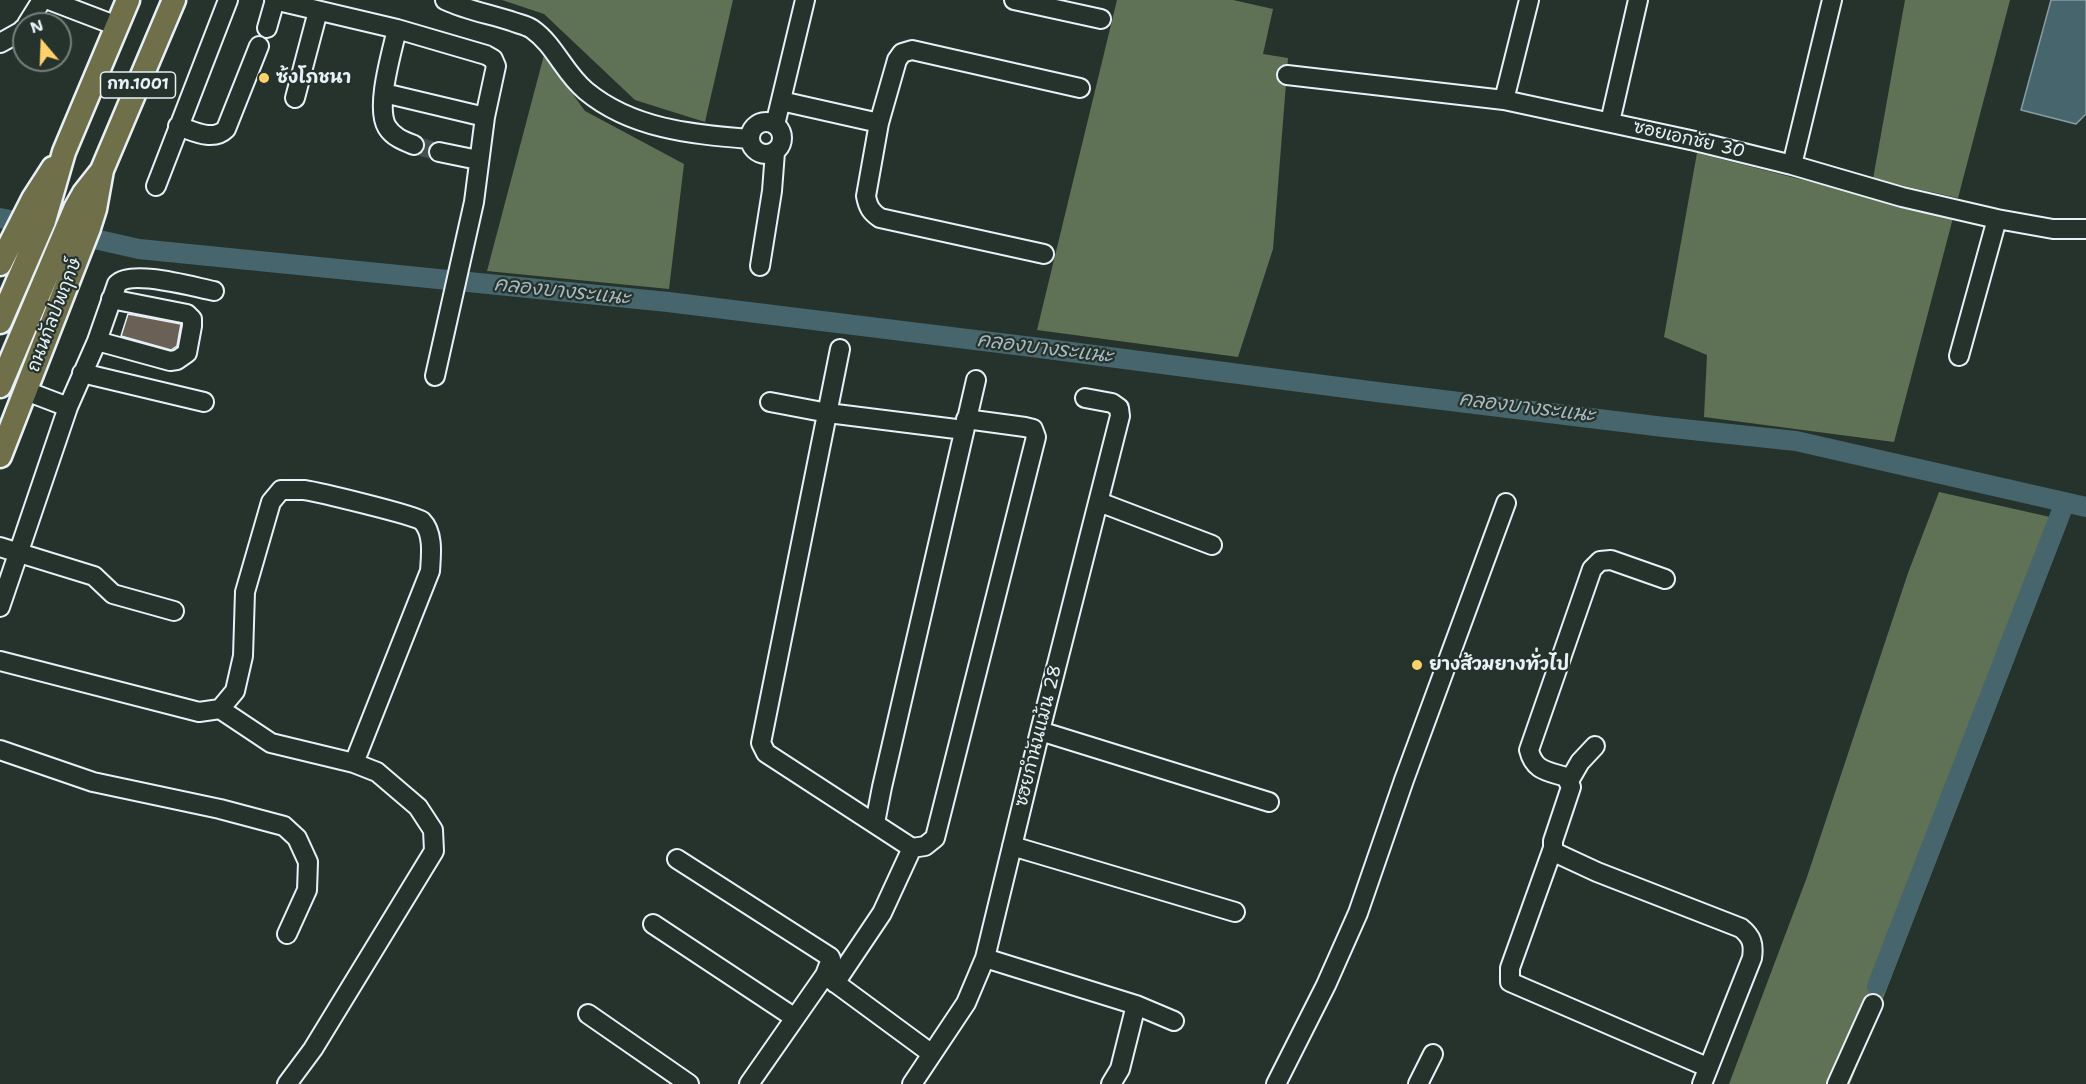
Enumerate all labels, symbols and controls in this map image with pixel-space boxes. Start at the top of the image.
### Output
north arrow [12,12,72,72]
text: N [27,14,46,38]
place label: ซ้งโภชนา [276,67,351,89]
marker: ซ้งโภชนา [257,71,271,85]
road number: กท.1001 [100,72,176,98]
street label: ซอยเอกชัย 30 [1631,117,1747,163]
street label: ถนนกัลปพฤกษ์ [23,255,87,375]
water label: คลองบางระแนะ [493,273,631,311]
water label: คลองบางระแนะ [976,329,1114,369]
water label: คลองบางระแนะ [1458,388,1596,428]
place label: ยางส้วมยางทั่วไป [1429,654,1569,676]
marker: ยางส้วมยางทั่วไป [1410,658,1424,672]
street label: ซฮยกำนันแม้น 28 [1011,663,1067,809]

